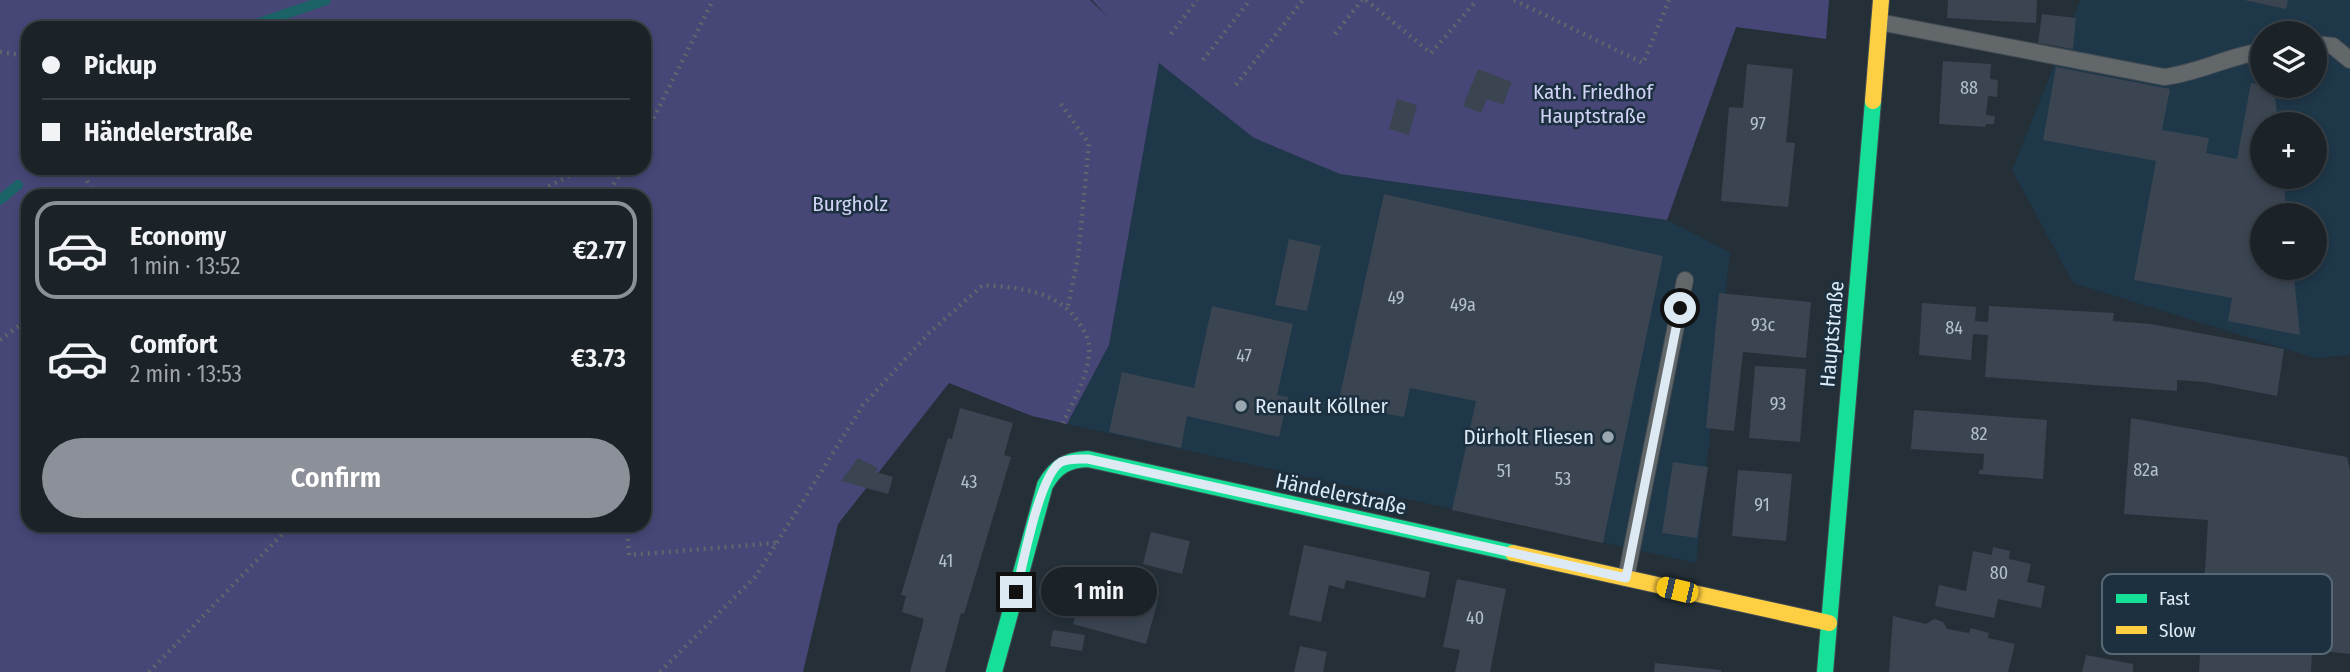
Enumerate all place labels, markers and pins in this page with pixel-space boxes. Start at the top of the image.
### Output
place label: Renault Köllner [1255,393,1389,419]
marker: Renault Köllner [1233,398,1249,414]
place label: Dürholt Fliesen [1463,424,1594,450]
marker: Dürholt Fliesen [1600,429,1616,445]

